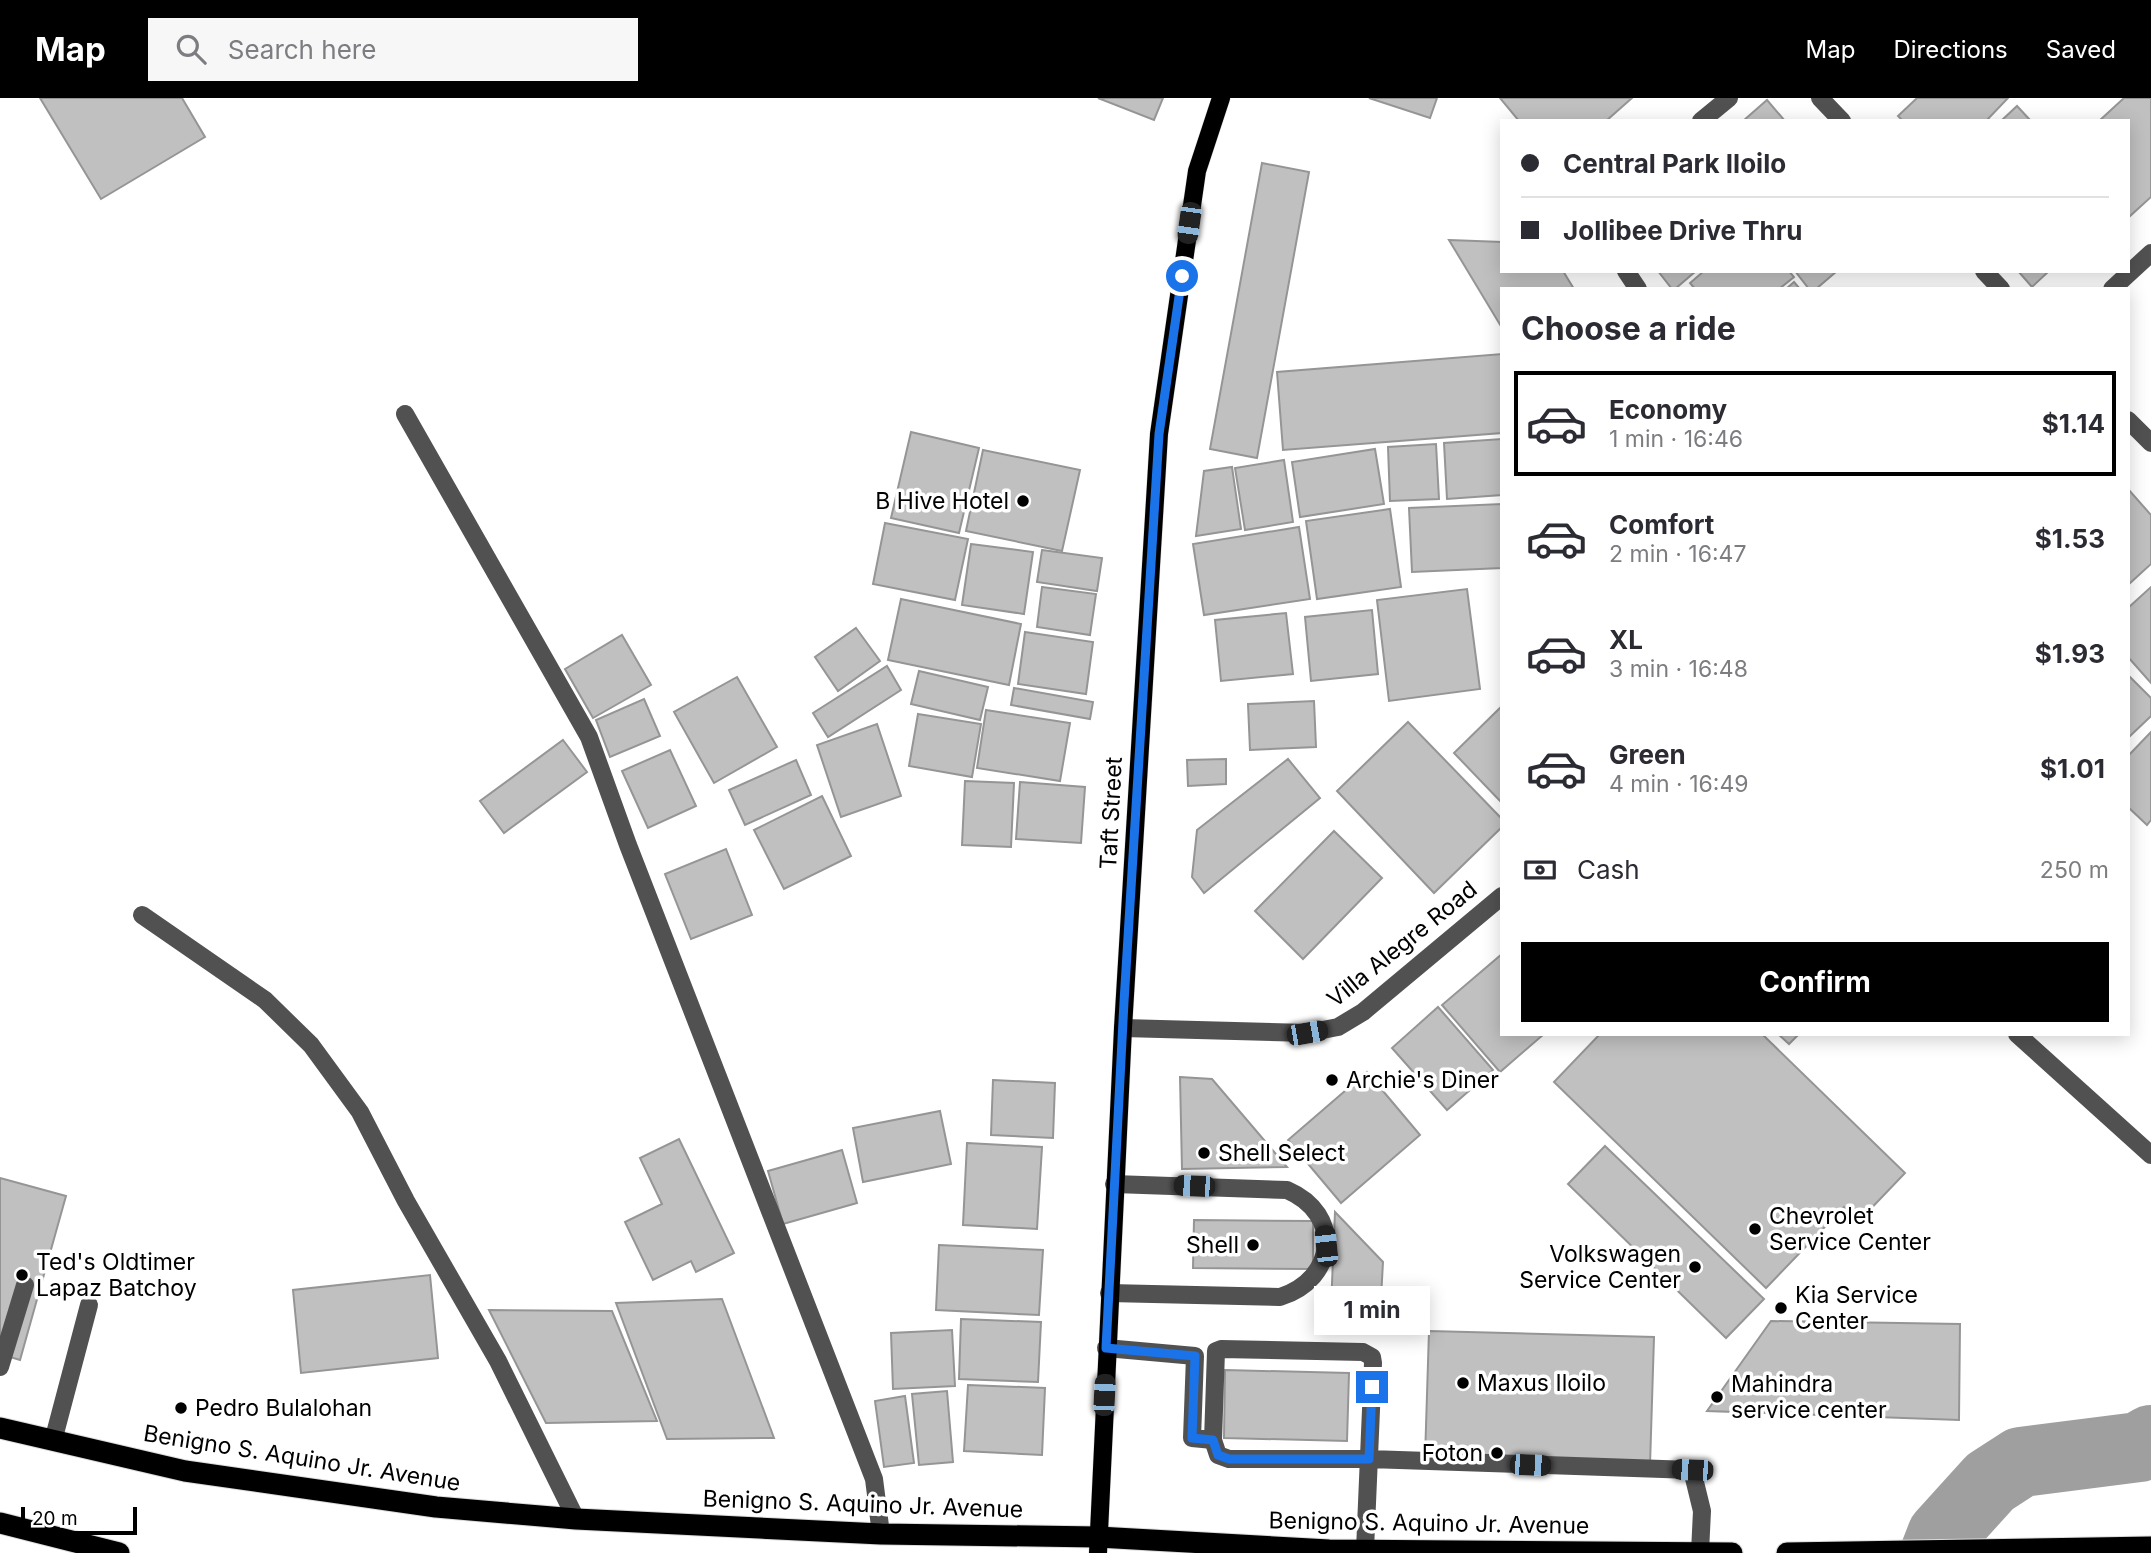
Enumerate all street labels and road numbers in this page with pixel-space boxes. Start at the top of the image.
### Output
street label: Taft Street [1094,756,1128,870]
street label: Villa Alegre Road [1321,875,1483,1013]
street label: Benigno S. Aquino Jr. Avenue [141,1419,463,1497]
street label: Benigno S. Aquino Jr. Avenue [702,1484,1024,1524]
street label: Benigno S. Aquino Jr. Avenue [1268,1506,1590,1540]

